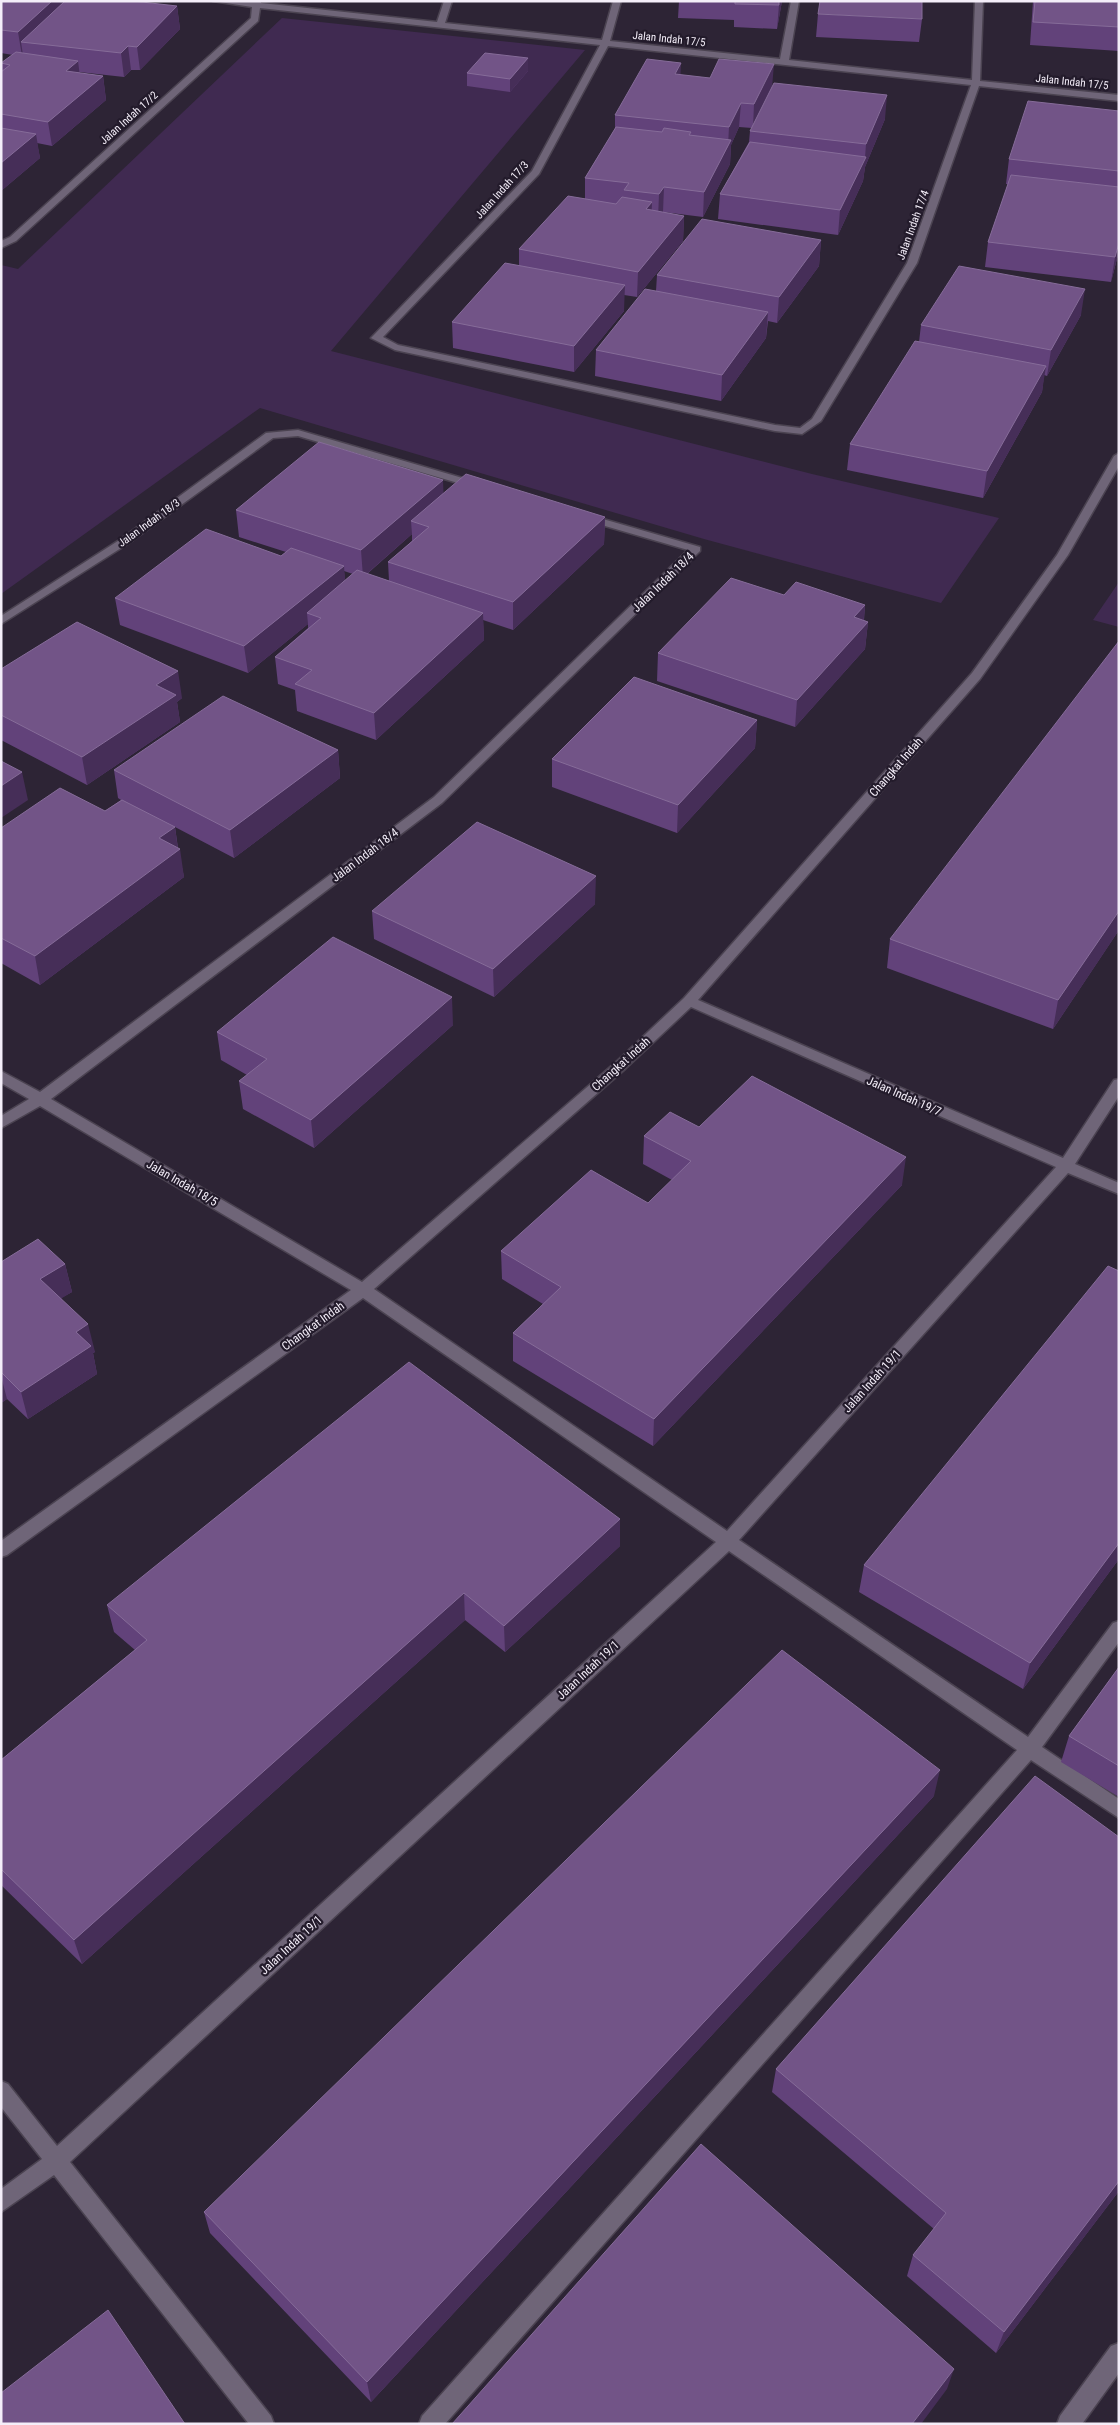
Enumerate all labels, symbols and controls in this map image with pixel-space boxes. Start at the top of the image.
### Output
street label: Jalan Indah 17/5 [632,29,706,49]
street label: Jalan Indah 17/5 [1035,72,1109,92]
street label: Jalan Indah 17/2 [97,89,161,147]
street label: Jalan Indah 17/3 [473,158,531,222]
street label: Jalan Indah 17/4 [894,188,932,262]
street label: Jalan Indah 18/3 [116,496,182,550]
street label: Jalan Indah 18/4 [629,549,697,615]
street label: Changkat Indah [866,734,926,799]
street label: Jalan Indah 18/4 [329,825,401,885]
street label: Changkat Indah [589,1034,653,1094]
street label: Jalan Indah 19/7 [865,1073,943,1119]
street label: Jalan Indah 18/5 [144,1157,220,1209]
street label: Changkat Indah [279,1299,347,1353]
street label: Jalan Indah 19/1 [840,1347,904,1415]
street label: Jalan Indah 19/1 [554,1638,622,1702]
street label: Jalan Indah 19/1 [257,1913,325,1977]

